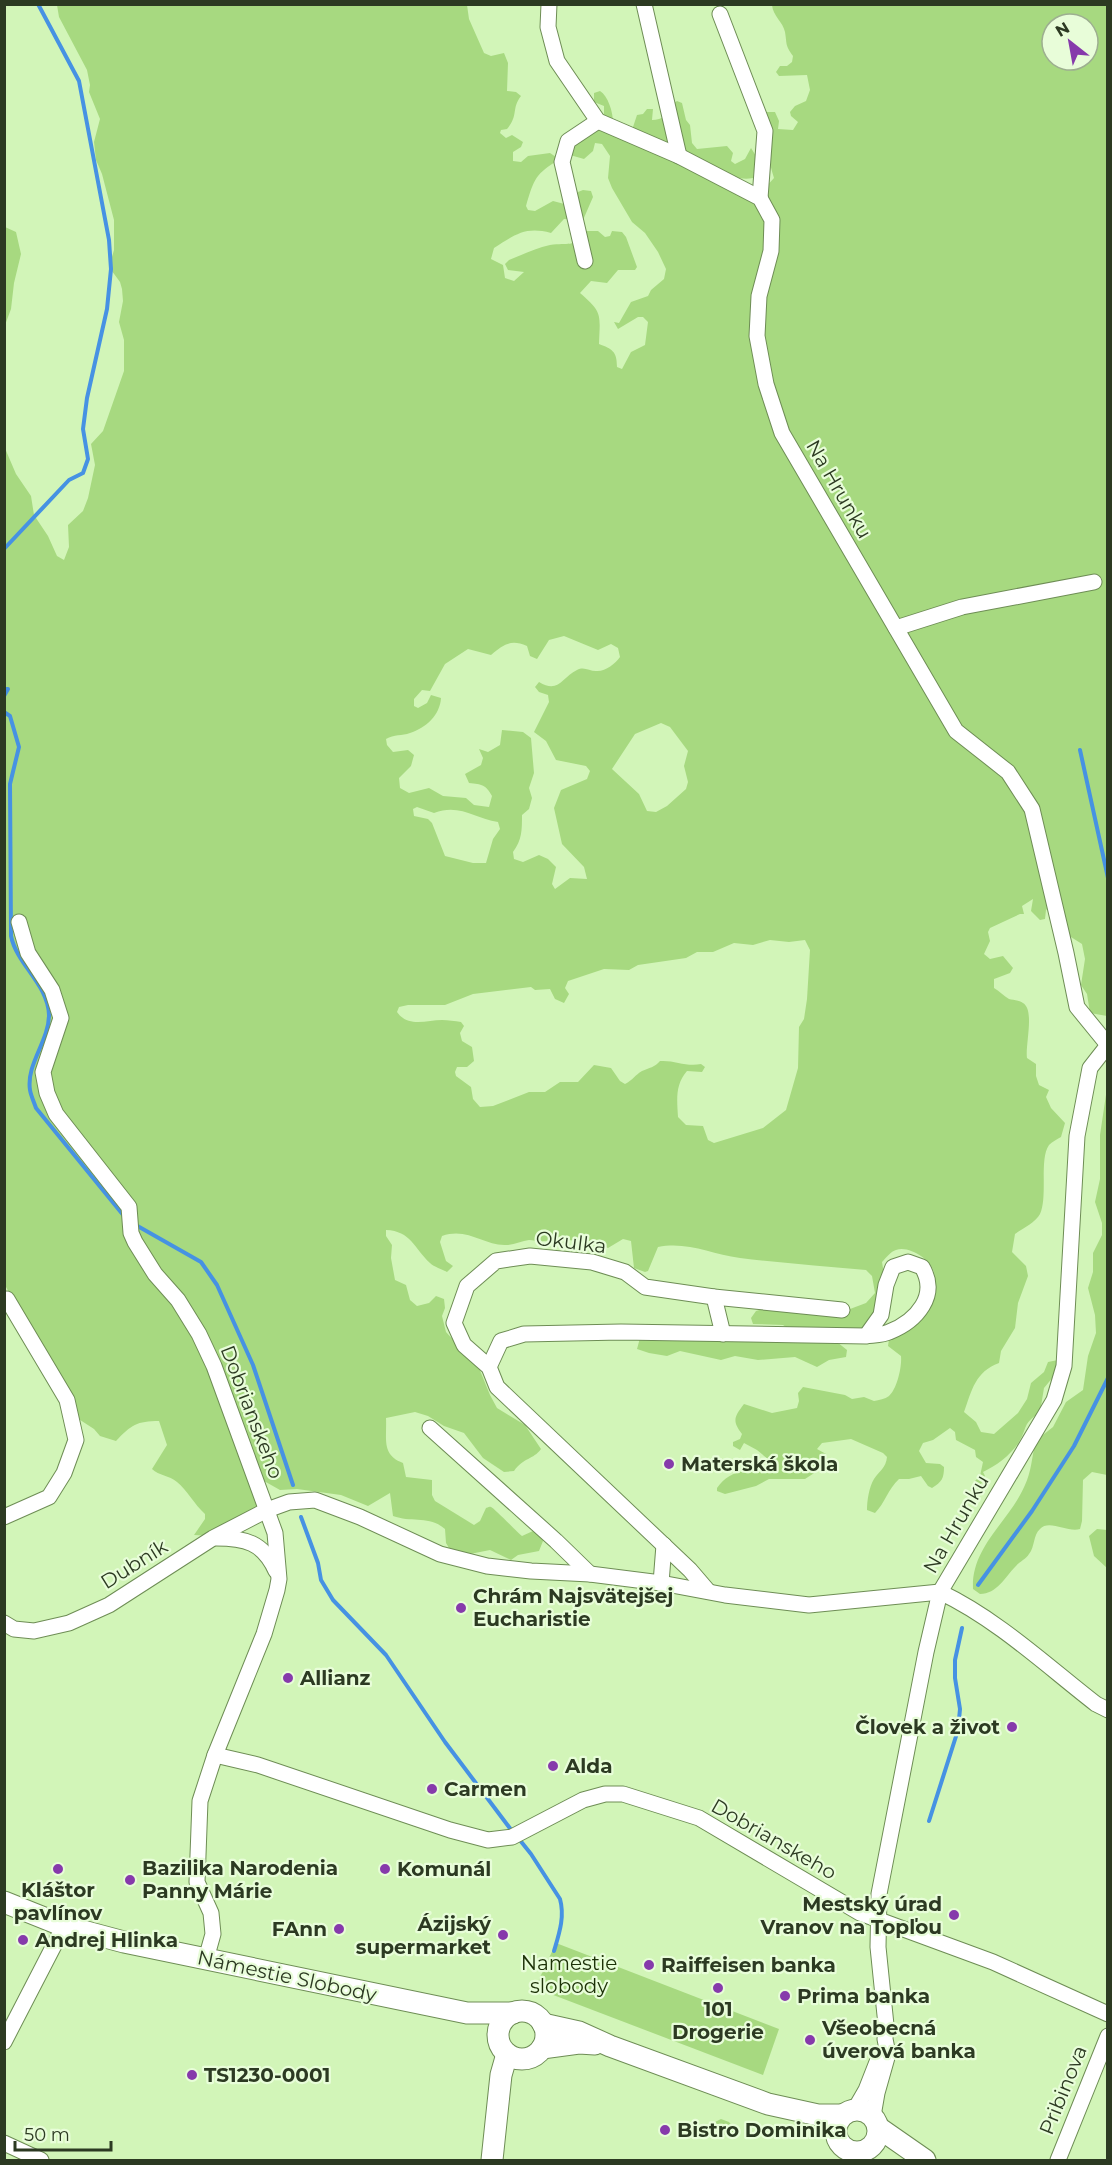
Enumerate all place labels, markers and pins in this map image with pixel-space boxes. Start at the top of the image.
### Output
place label: Materská škola [681,1452,838,1476]
marker: Materská škola [662,1457,676,1471]
place label: Chrám Najsvätejšej Eucharistie [473,1584,673,1631]
marker: Chrám Najsvätejšej Eucharistie [454,1601,468,1615]
place label: Allianz [299,1666,371,1690]
marker: Allianz [281,1671,295,1685]
place label: Človek a život [855,1715,1000,1739]
marker: Človek a život [1005,1720,1019,1734]
place label: Alda [564,1754,613,1778]
marker: Alda [546,1759,560,1773]
place label: Carmen [444,1777,527,1801]
marker: Carmen [425,1782,439,1796]
place label: Bazilika Narodenia Panny Márie [142,1856,338,1903]
place label: Komunál [397,1857,491,1881]
marker: Kláštor pavlínov [51,1862,65,1876]
marker: Komunál [378,1862,392,1876]
marker: Bazilika Narodenia Panny Márie [123,1873,137,1887]
place label: Kláštor pavlínov [14,1878,103,1925]
place label: Mestský úrad Vranov na Topľou [759,1892,942,1939]
marker: Mestský úrad Vranov na Topľou [947,1908,961,1922]
place label: Ázijský supermarket [356,1912,492,1959]
place label: FAnn [272,1917,327,1941]
marker: FAnn [332,1922,346,1936]
place label: Andrej Hlinka [34,1928,178,1952]
marker: Ázijský supermarket [496,1928,510,1942]
marker: Andrej Hlinka [16,1933,30,1947]
place label: Raiffeisen banka [661,1953,836,1977]
marker: Raiffeisen banka [642,1958,656,1972]
marker: 101 Drogerie [711,1981,725,1995]
place label: Prima banka [797,1984,930,2008]
marker: Prima banka [778,1989,792,2003]
place label: 101 Drogerie [672,1997,764,2044]
place label: Všeobecná úverová banka [821,2016,976,2063]
marker: Všeobecná úverová banka [803,2033,817,2047]
place label: TS1230-0001 [204,2063,330,2087]
marker: TS1230-0001 [185,2068,199,2082]
place label: Bistro Dominika [677,2118,847,2142]
marker: Bistro Dominika [658,2123,672,2137]

